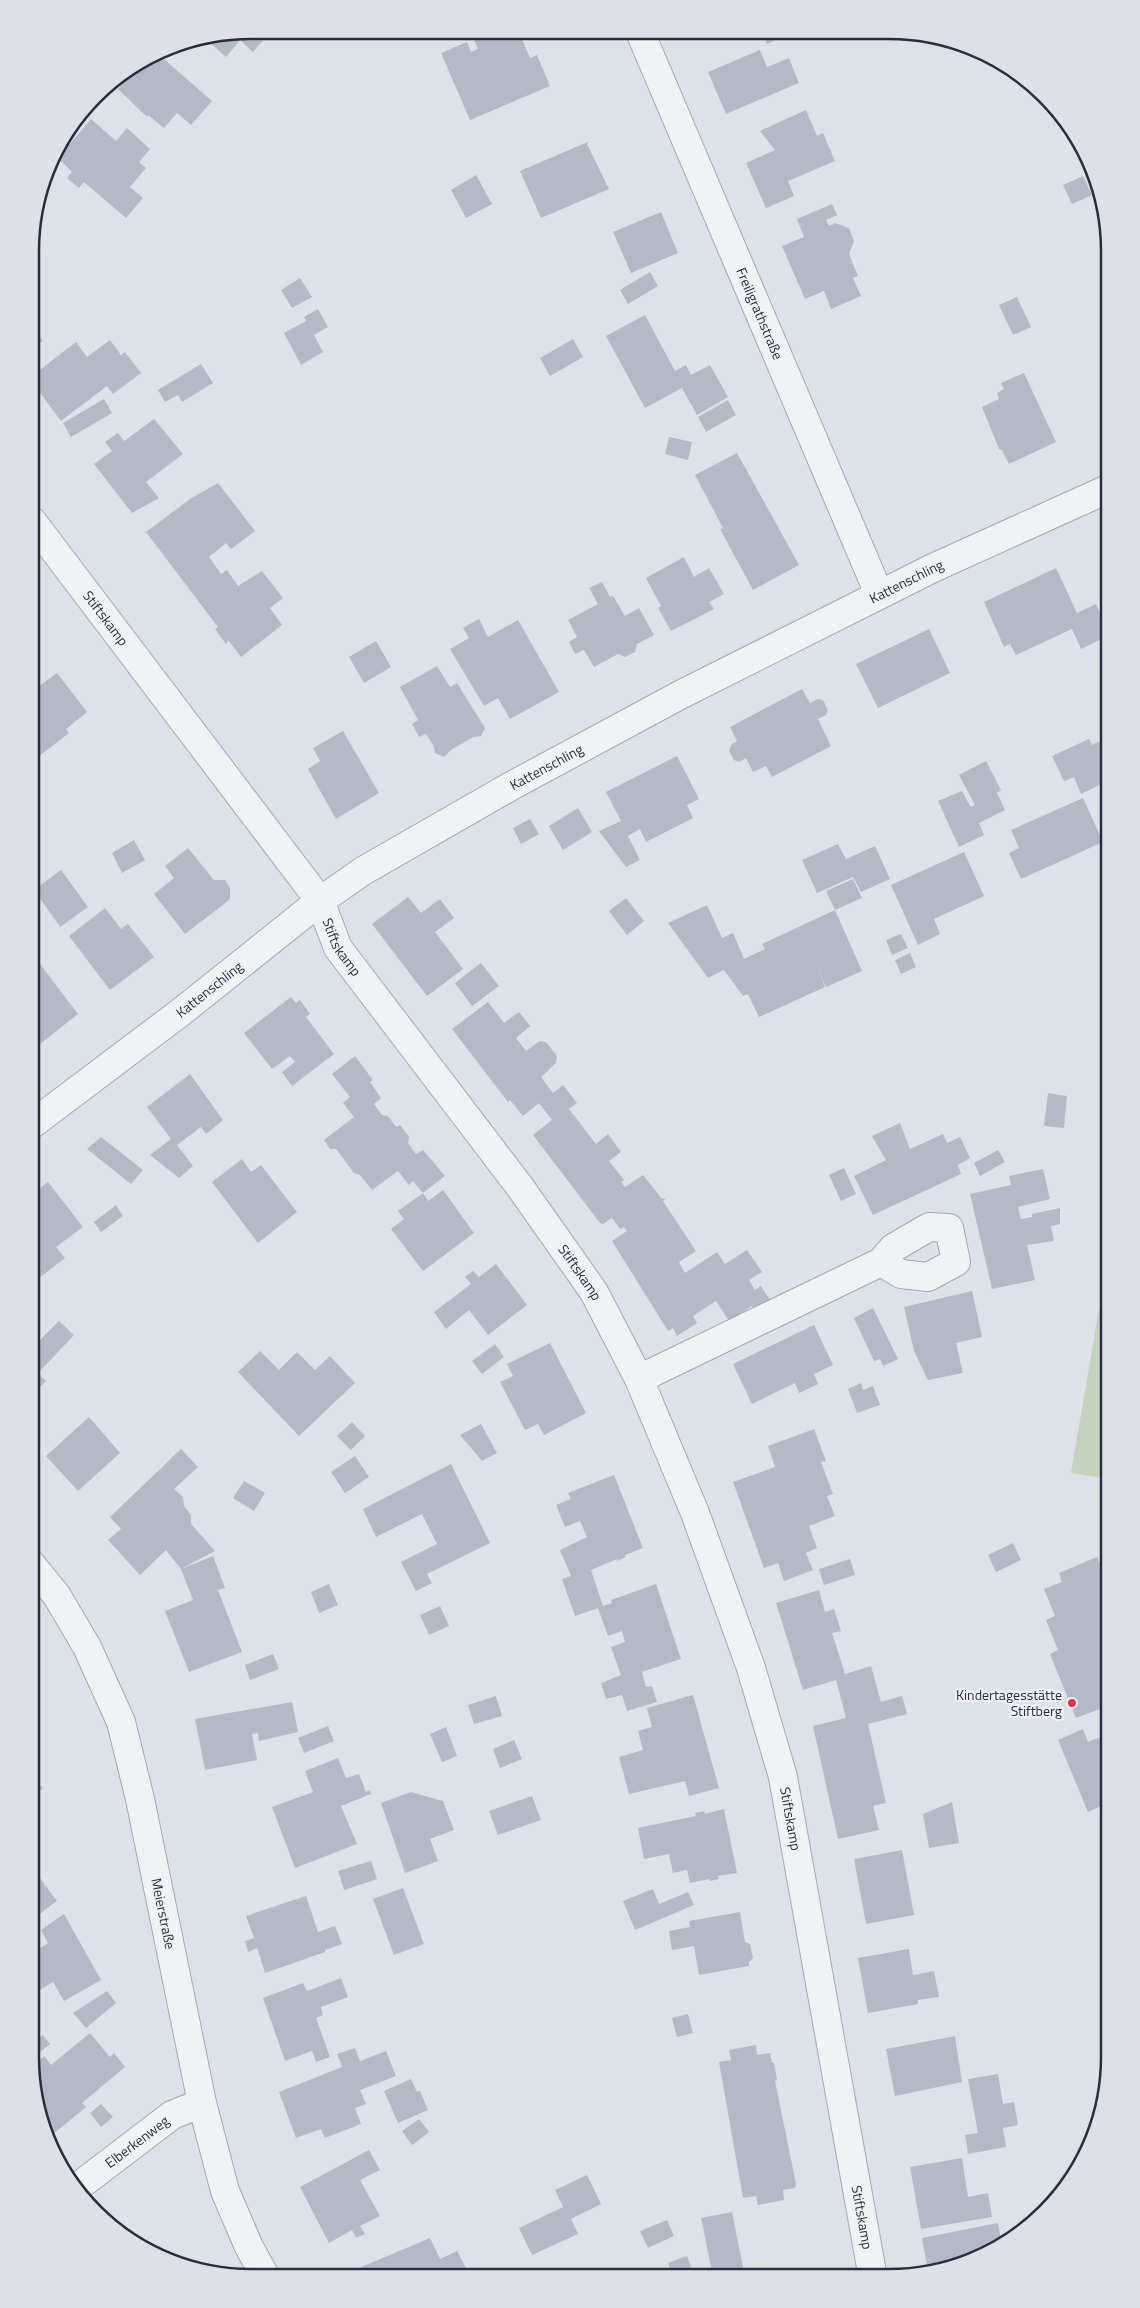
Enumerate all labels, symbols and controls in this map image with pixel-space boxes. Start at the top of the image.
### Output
street label: Freiligrathstraße [731,264,789,363]
street label: Kattenschling [865,554,947,608]
street label: Stiftskamp [78,586,134,650]
street label: Kattenschling [506,738,587,795]
street label: Stiftskamp [317,915,367,980]
street label: Kattenschling [171,956,247,1022]
street label: Stiftskamp [553,1240,608,1304]
place label: Kindertagesstätte Stiftberg [956,1684,1062,1721]
marker: Kindertagesstätte Stiftberg [1066,1697,1078,1709]
street label: Stiftskamp [775,1785,807,1852]
street label: Meierstraße [146,1876,181,1951]
street label: Elberkenweg [100,2110,173,2173]
street label: Stiftskamp [847,2184,879,2251]

